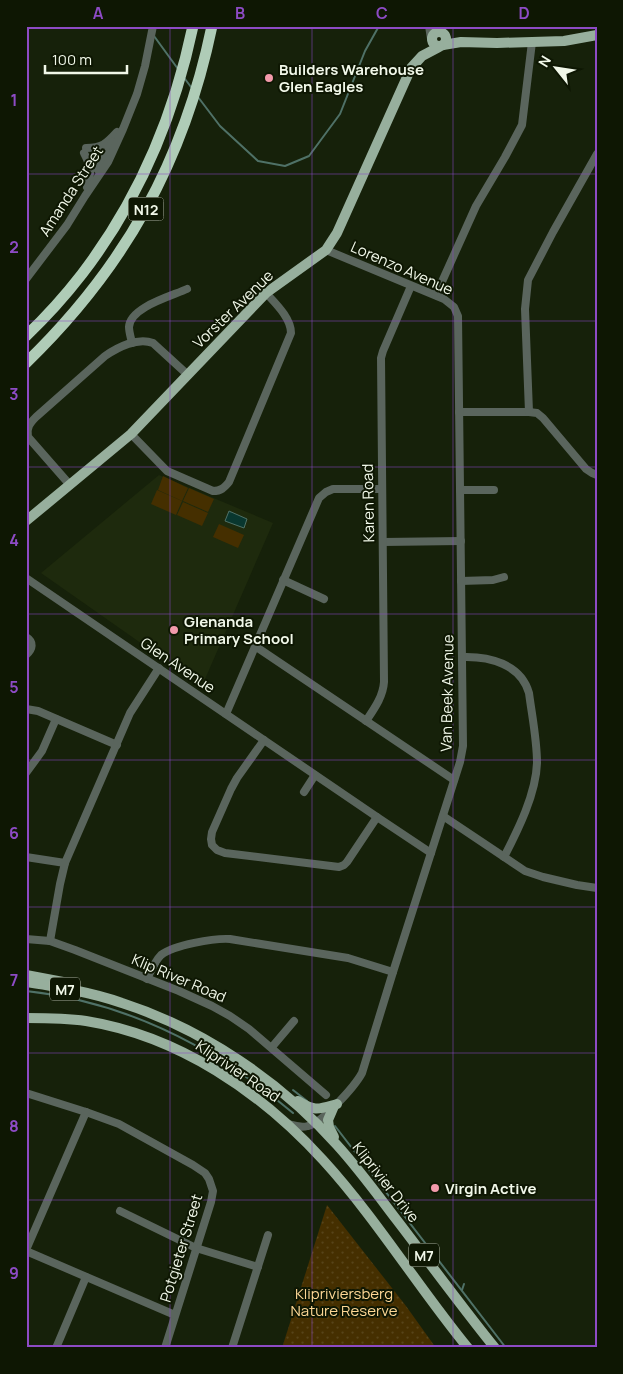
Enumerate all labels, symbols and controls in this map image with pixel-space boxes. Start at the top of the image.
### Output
text: A [93,2,104,24]
text: B [235,2,245,24]
text: C [376,2,388,24]
text: D [518,2,530,24]
scale bar [45,42,128,74]
north arrow [530,42,580,92]
text: 100 m [52,49,92,70]
text: N [534,52,555,70]
place label: Builders Warehouse Glen Eagles [279,59,424,97]
marker: Builders Warehouse Glen Eagles [263,72,275,84]
text: 1 [10,89,18,111]
street label: Amanda Street [34,142,108,240]
road number: N12 [128,198,164,220]
text: 2 [9,236,19,258]
street label: Lorenzo Avenue [348,236,457,300]
street label: Vorster Avenue [188,265,278,353]
text: 3 [9,383,19,405]
street label: Karen Road [357,464,379,542]
text: 4 [9,529,19,551]
place label: Glenanda Primary School [184,611,294,649]
marker: Glenanda Primary School [168,624,180,636]
street label: Glen Avenue [137,632,220,698]
street label: Van Beek Avenue [435,634,459,752]
text: 5 [9,676,19,698]
text: 6 [9,822,19,844]
street label: Klip River Road [129,949,229,1007]
text: 7 [10,969,18,991]
road number: M7 [50,978,80,1001]
street label: Kliprivier Road [192,1035,284,1107]
text: 8 [9,1115,19,1137]
street label: Kliprivier Drive [348,1137,424,1227]
place label: Virgin Active [445,1178,536,1199]
marker: Virgin Active [429,1182,441,1194]
street label: Potgieter Street [155,1191,207,1305]
road number: M7 [409,1244,439,1266]
text: 9 [9,1262,19,1284]
park label: Klipriviersberg Nature Reserve [291,1283,398,1321]

